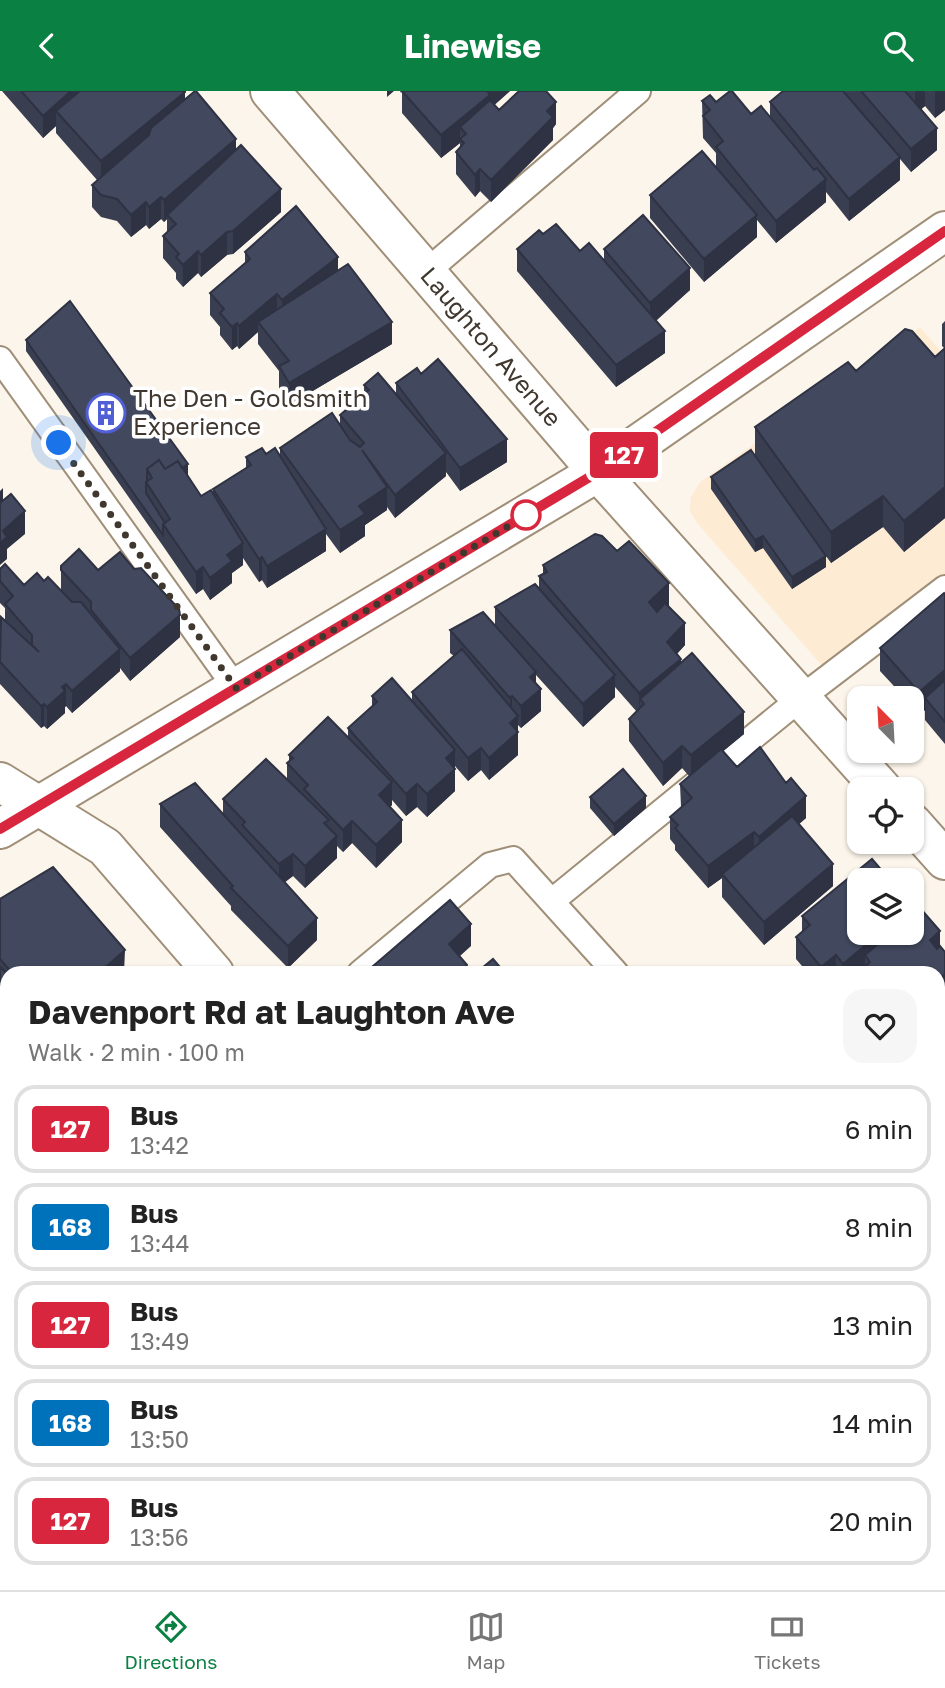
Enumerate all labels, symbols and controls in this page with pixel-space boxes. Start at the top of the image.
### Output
icon: back [28,27,66,65]
text: Linewise [404,27,541,65]
icon: search [879,27,917,65]
street label: Laughton Avenue [415,261,568,432]
place label: The Den - Goldsmith Experience [133,383,367,440]
building icon: The Den - Goldsmith Experience [85,392,127,434]
your location [41,425,76,460]
line badge: 127 [584,432,664,478]
text: 127 [604,440,644,469]
unlabelled marker [511,500,541,530]
north arrow [847,686,924,763]
map controls [847,686,924,945]
button: locate [847,777,924,854]
button: layers [847,868,924,945]
button: heart [843,989,917,1063]
text: Davenport Rd at Laughton Ave [28,992,515,1031]
text: Walk · 2 min · 100 m [28,1038,245,1066]
text: Bus [130,1100,178,1131]
text: 127 [50,1114,91,1143]
text: 6 min [845,1114,913,1145]
text: 13:42 [130,1131,189,1159]
text: Bus [130,1198,178,1229]
text: 168 [49,1212,92,1241]
text: 8 min [845,1212,913,1243]
text: 13:44 [130,1229,190,1257]
text: Bus [130,1296,178,1327]
text: 127 [50,1310,91,1339]
text: 13 min [833,1310,913,1341]
text: 13:49 [130,1327,189,1355]
text: Bus [130,1394,178,1425]
text: 168 [49,1408,92,1437]
text: 14 min [832,1408,913,1439]
text: 13:50 [130,1425,189,1453]
text: Bus [130,1492,178,1523]
text: 127 [50,1506,91,1535]
text: 20 min [829,1506,913,1537]
text: 13:56 [130,1523,189,1551]
tab: Directions [125,1608,217,1673]
tab: Map [466,1608,505,1673]
tab: Tickets [754,1608,820,1673]

